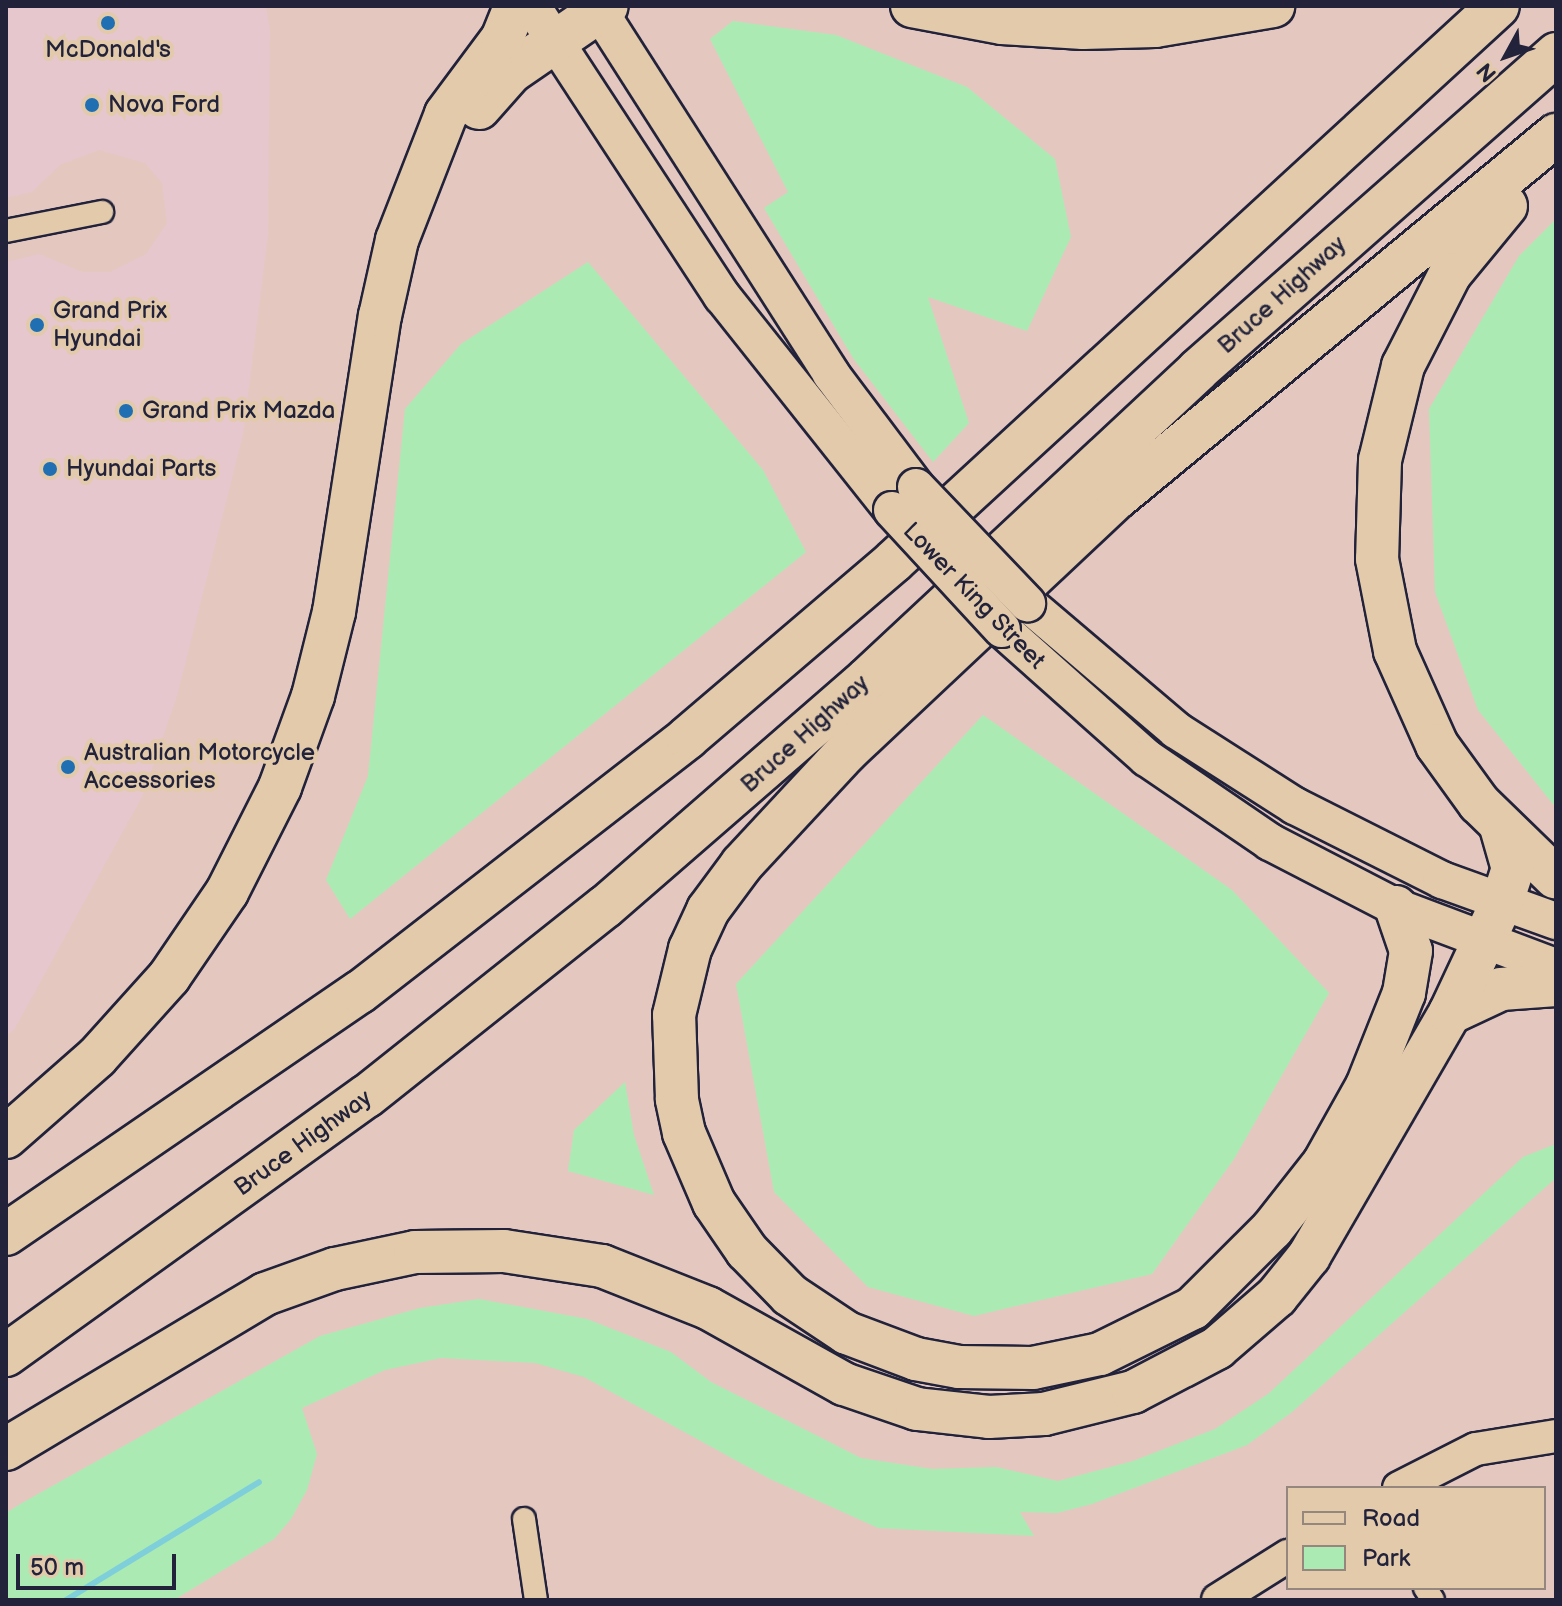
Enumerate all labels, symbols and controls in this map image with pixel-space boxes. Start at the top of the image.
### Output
marker: McDonald's [99,14,117,32]
north arrow [1466,16,1546,96]
place label: McDonald's [45,36,171,64]
text: N [1472,57,1503,87]
place label: Nova Ford [108,91,220,119]
marker: Nova Ford [83,96,101,114]
street label: Bruce Highway [1212,230,1352,360]
place label: Grand Prix Hyundai [53,297,167,353]
marker: Grand Prix Hyundai [28,316,46,334]
place label: Grand Prix Mazda [142,397,335,425]
marker: Grand Prix Mazda [117,402,135,420]
place label: Hyundai Parts [66,455,216,483]
marker: Hyundai Parts [41,460,59,478]
street label: Lower King Street [897,517,1051,675]
street label: Bruce Highway [735,669,875,799]
place label: Australian Motorcycle Accessories [84,739,315,795]
marker: Australian Motorcycle Accessories [59,758,77,776]
street label: Bruce Highway [229,1084,377,1202]
legend [1286,1486,1546,1590]
text: Road [1362,1504,1420,1533]
scale bar [20,1538,180,1588]
text: Park [1362,1544,1410,1573]
text: 50 m [30,1553,84,1582]

